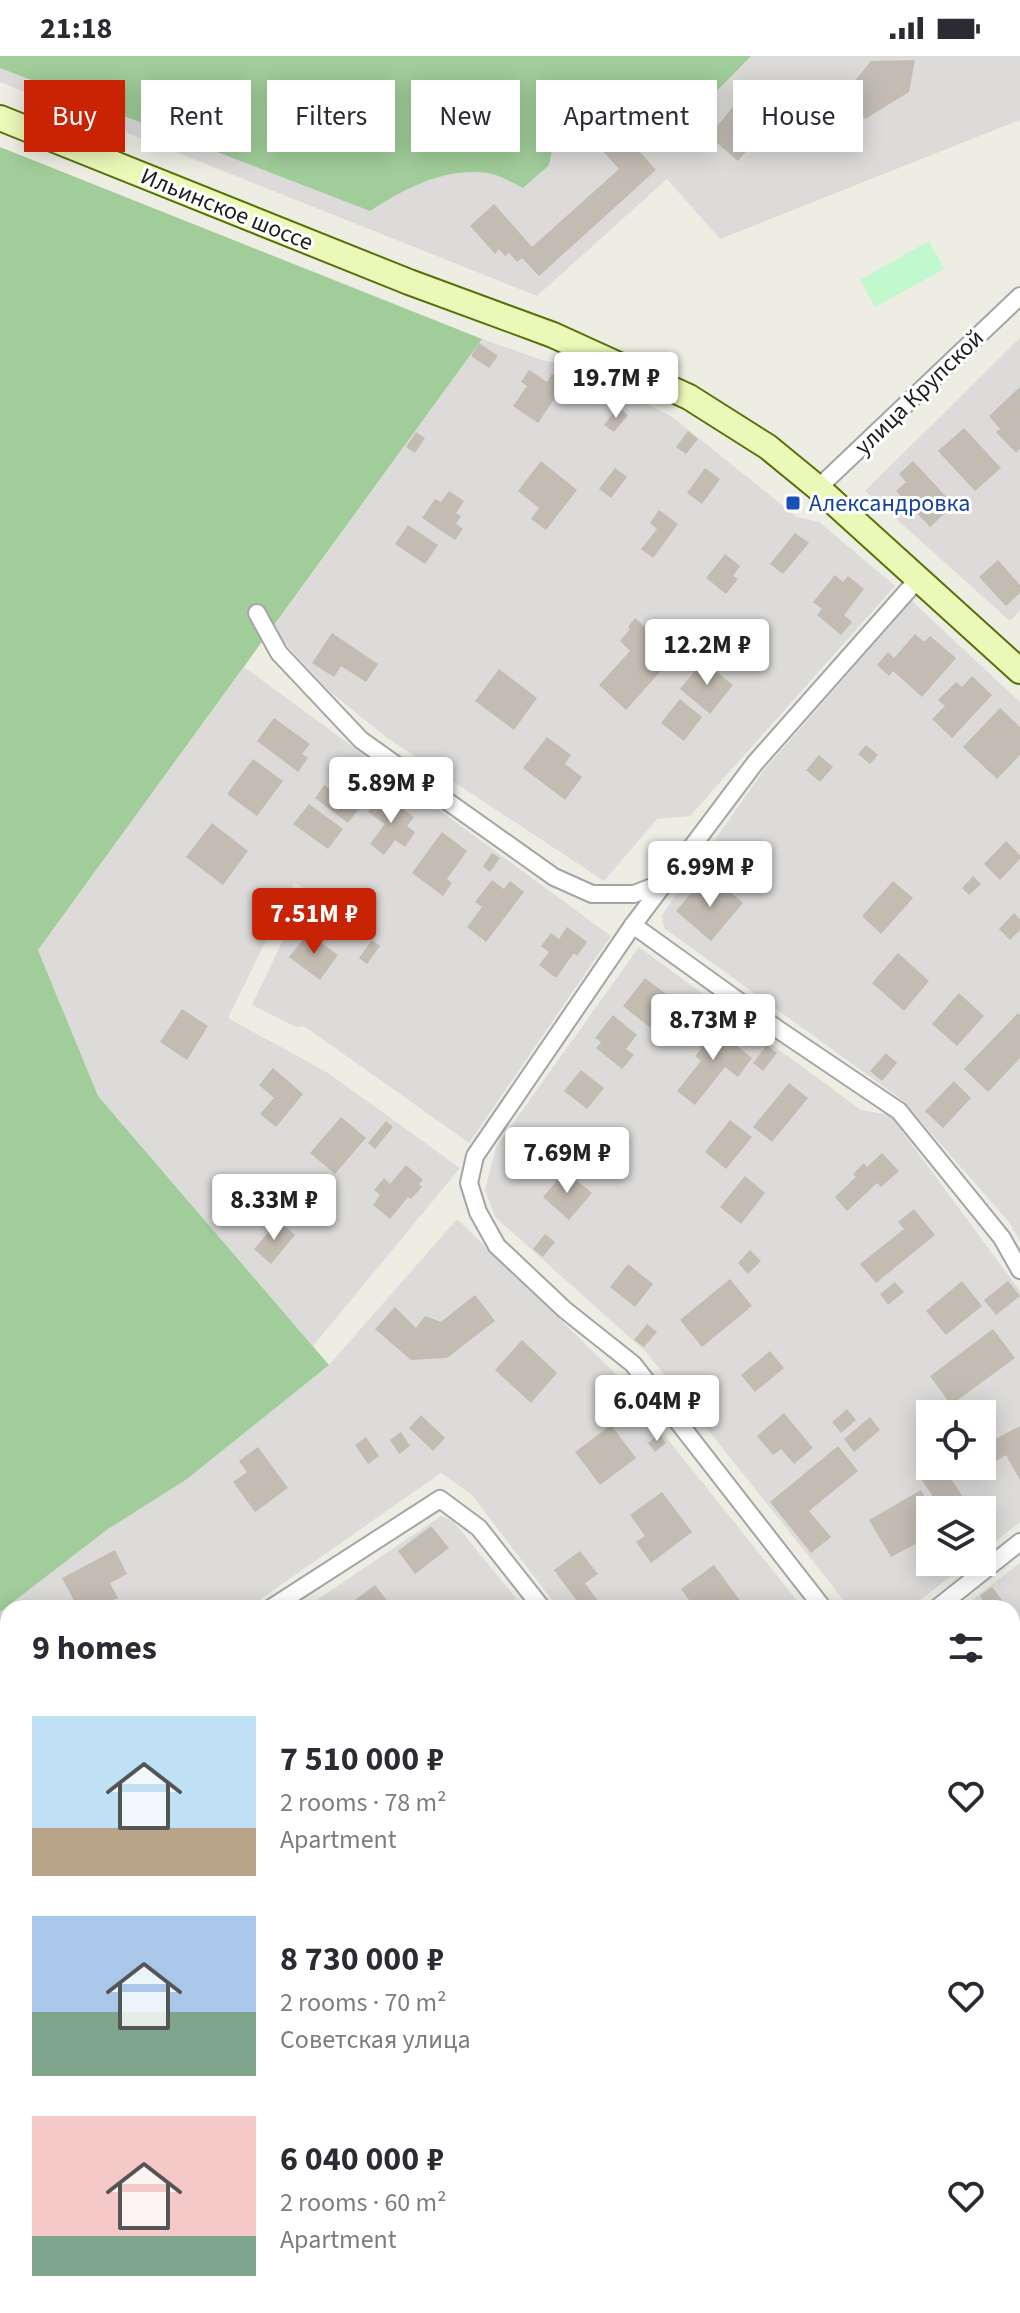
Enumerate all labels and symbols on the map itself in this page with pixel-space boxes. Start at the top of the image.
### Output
street label: Ильинское шоссе [135,159,318,260]
street label: улица Крупской [847,321,992,463]
pin: 19.7M ₽ [542,352,690,420]
place label: Александровка [809,486,970,521]
marker: Александровка [784,494,802,512]
pin: 12.2M ₽ [633,619,781,687]
pin: 5.89M ₽ [317,757,465,825]
pin: 6.99M ₽ [636,841,784,909]
pin: 7.51M ₽ [240,888,388,956]
pin: 8.73M ₽ [639,994,787,1062]
pin: 7.69M ₽ [493,1127,641,1195]
pin: 8.33M ₽ [200,1174,348,1242]
pin: 6.04M ₽ [583,1375,731,1443]

